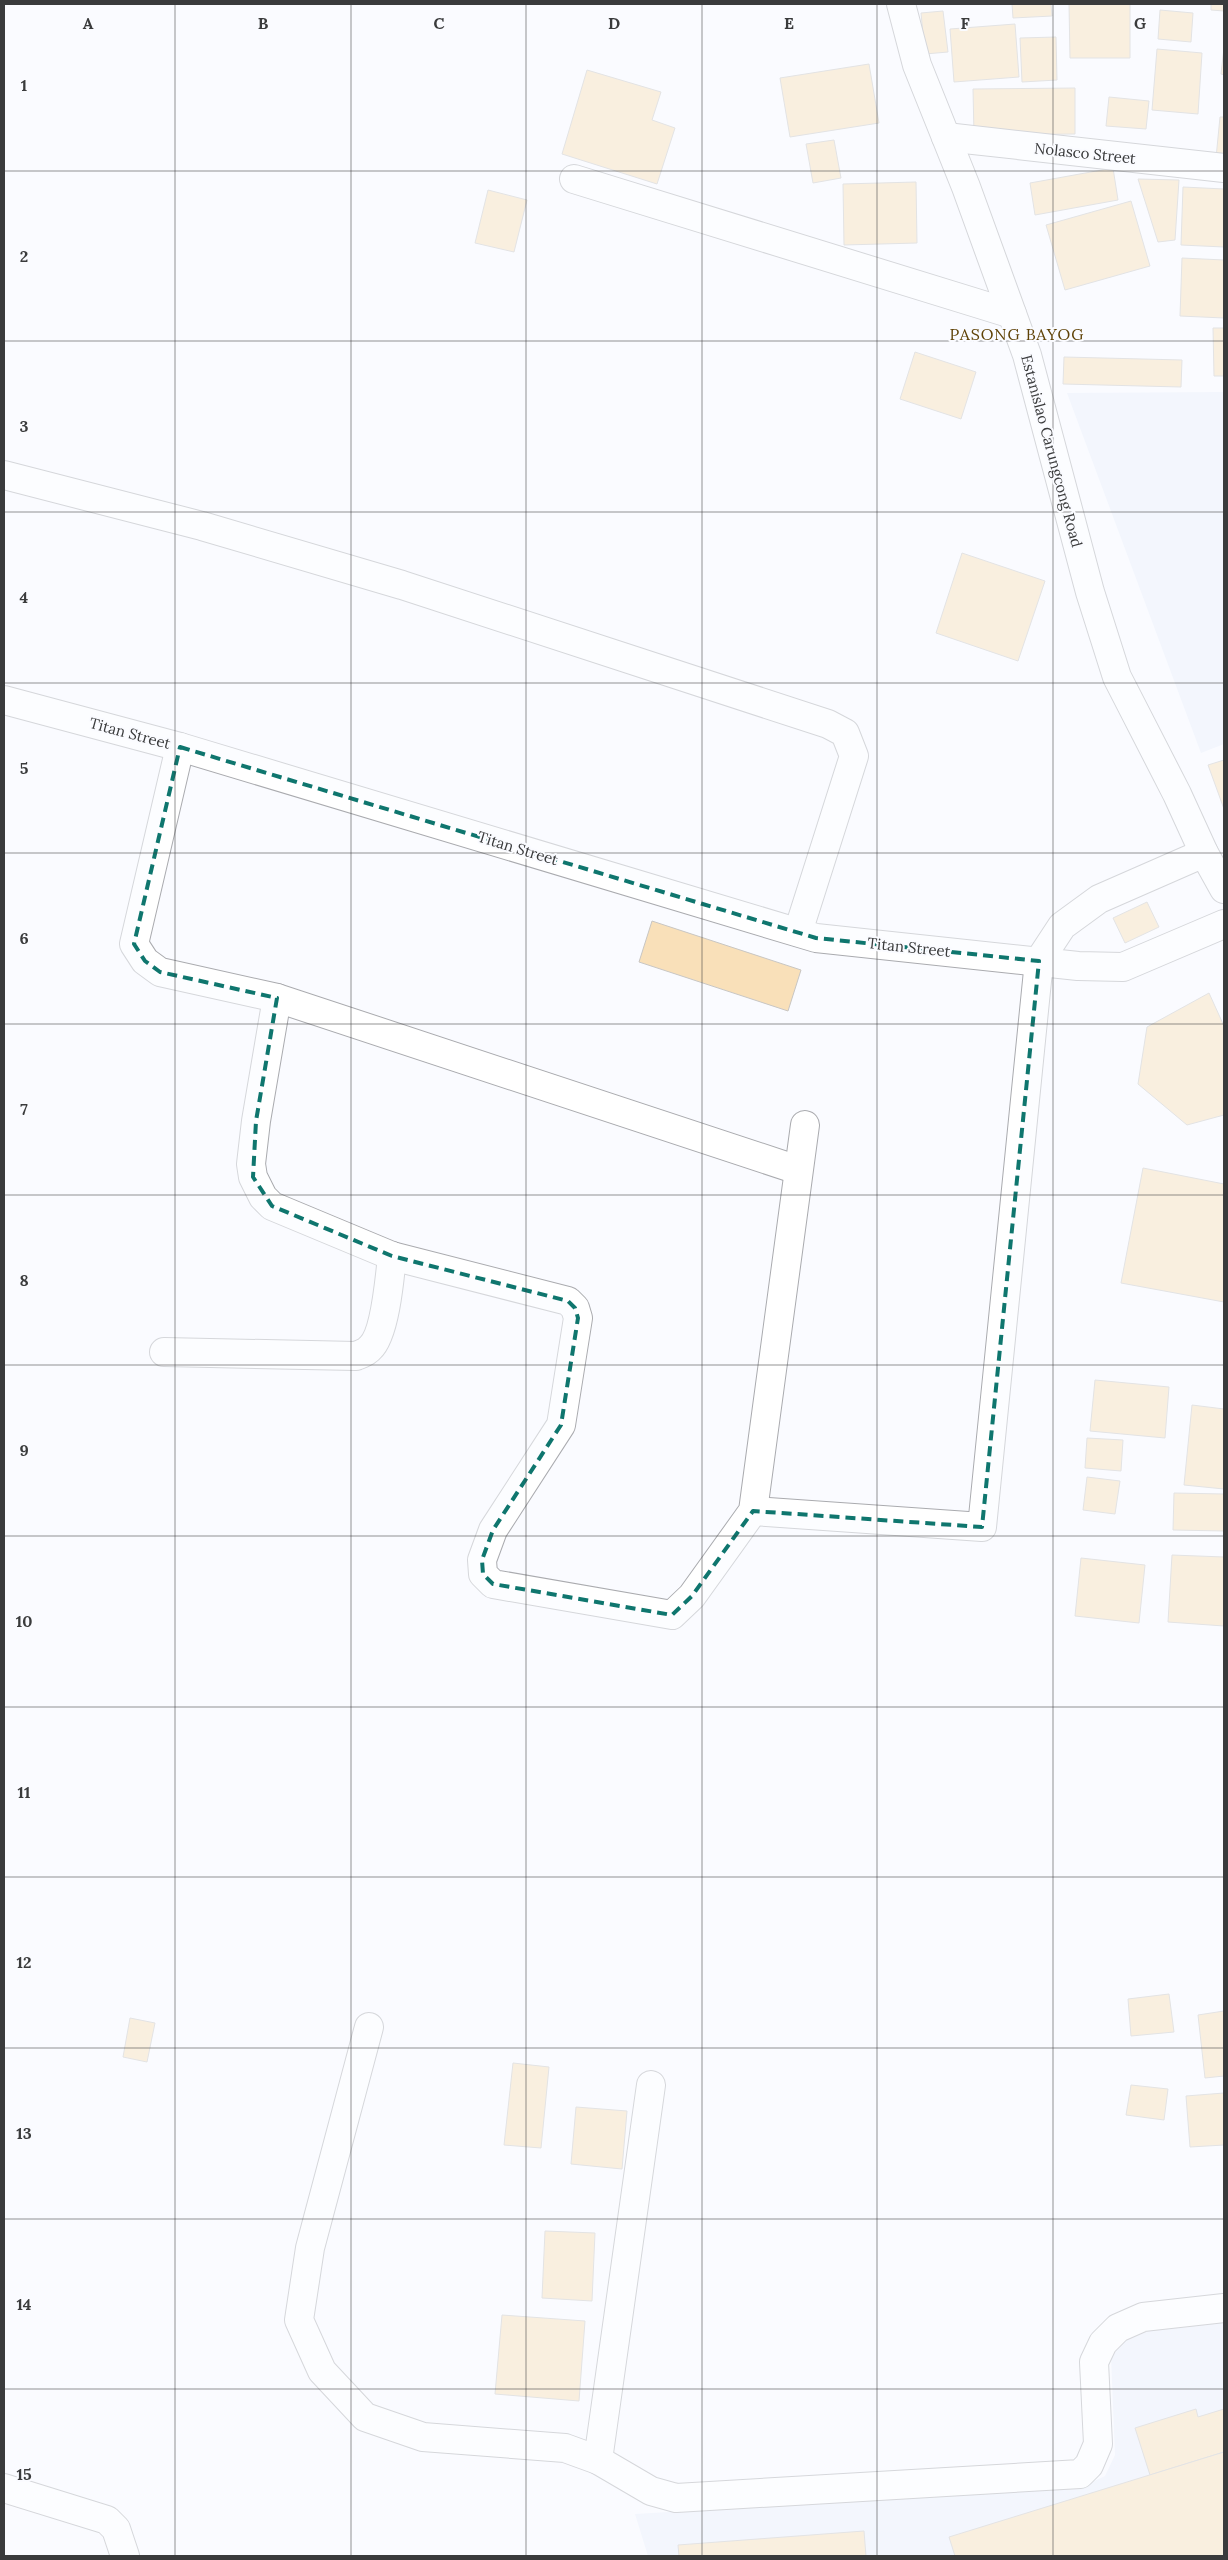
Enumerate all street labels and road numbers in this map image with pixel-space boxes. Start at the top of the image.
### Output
street label: Nolasco Street [1033,138,1137,168]
street label: Estanislao Carungcong Road [1017,353,1087,549]
street label: Titan Street [87,713,173,753]
street label: Titan Street [475,827,561,869]
street label: Titan Street [867,933,952,961]

